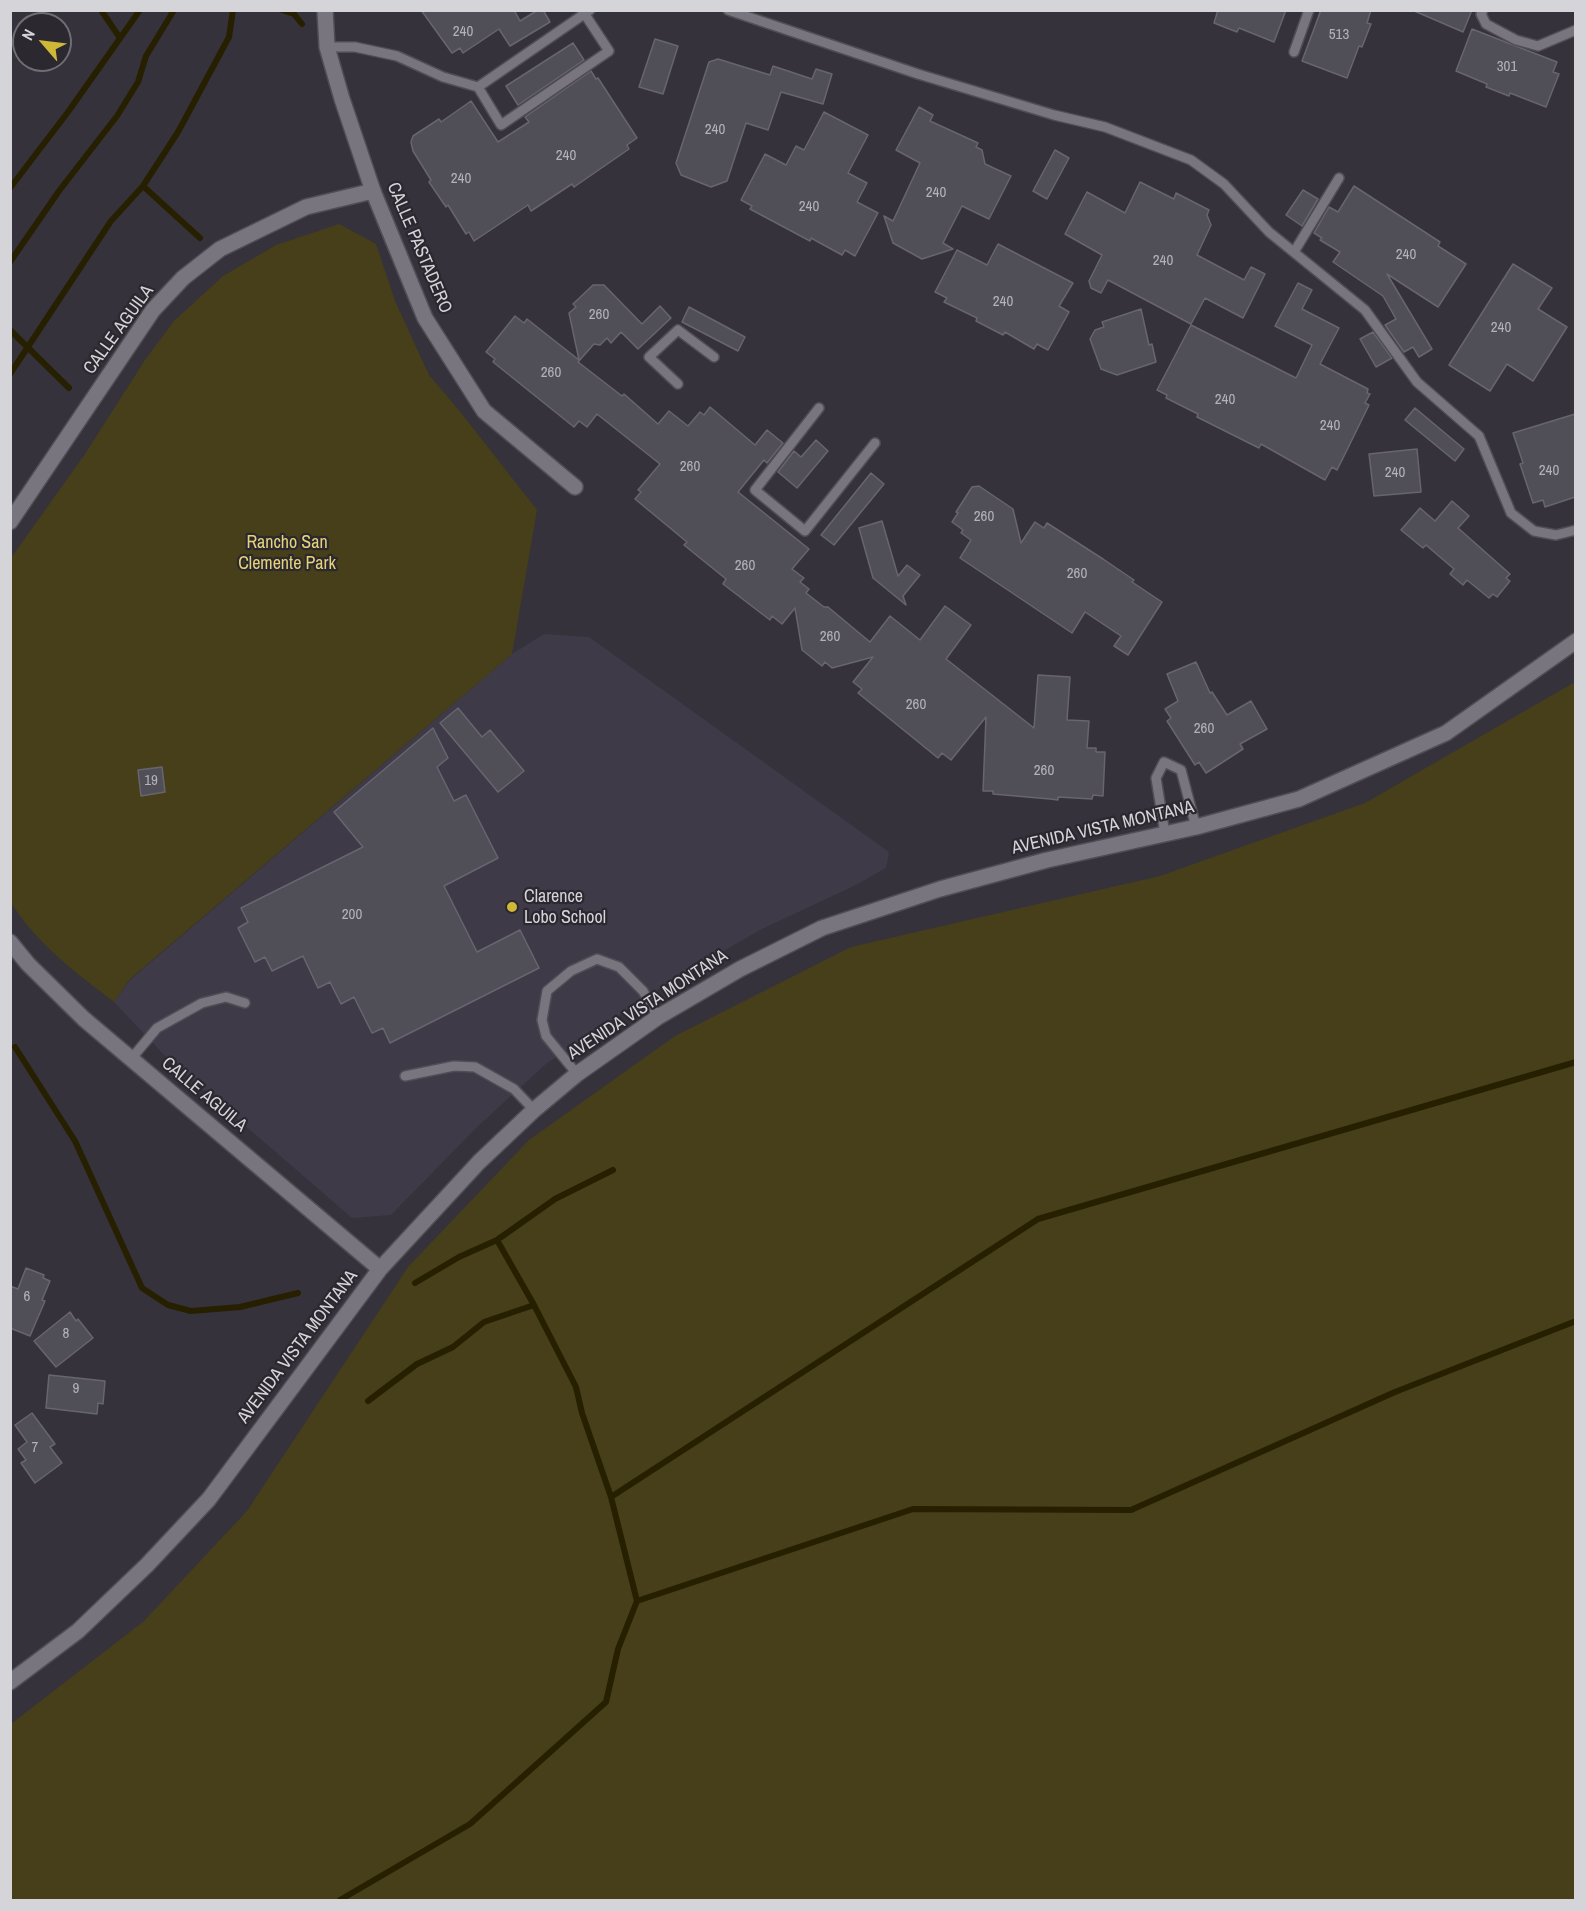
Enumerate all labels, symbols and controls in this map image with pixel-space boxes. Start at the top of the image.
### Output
north arrow [12,12,72,72]
house number: 240 [453,23,473,41]
text: N [16,25,40,44]
house number: 513 [1329,26,1349,44]
house number: 301 [1497,58,1517,76]
house number: 240 [705,121,725,139]
house number: 240 [556,147,576,165]
house number: 240 [451,170,471,188]
street label: CALLE PASTADERO [382,179,456,317]
house number: 240 [926,184,946,202]
house number: 240 [799,198,819,216]
house number: 240 [1396,246,1416,264]
house number: 240 [1153,252,1173,270]
street label: CALLE AGUILA [79,281,159,379]
house number: 240 [993,293,1013,311]
house number: 260 [589,306,609,324]
house number: 240 [1491,319,1511,337]
house number: 260 [541,364,561,382]
house number: 240 [1215,391,1235,409]
house number: 240 [1320,417,1340,435]
house number: 260 [680,458,700,476]
house number: 240 [1539,462,1559,480]
house number: 240 [1385,464,1405,482]
house number: 260 [974,508,994,526]
park label: Rancho San Clemente Park [238,532,336,574]
house number: 260 [735,557,755,575]
house number: 260 [1067,565,1087,583]
house number: 260 [820,628,840,646]
house number: 260 [906,696,926,714]
house number: 260 [1194,720,1214,738]
house number: 260 [1034,762,1054,780]
house number: 19 [144,772,158,790]
street label: AVENIDA VISTA MONTANA [1010,797,1196,859]
place label: Clarence Lobo School [524,886,606,928]
marker: Clarence Lobo School [505,900,519,914]
house number: 200 [342,906,362,924]
street label: AVENIDA VISTA MONTANA [564,945,732,1065]
street label: CALLE AGUILA [157,1053,251,1137]
street label: AVENIDA VISTA MONTANA [233,1266,363,1428]
house number: 6 [24,1288,30,1306]
house number: 8 [63,1325,69,1343]
house number: 9 [73,1380,79,1398]
house number: 7 [32,1439,38,1457]

